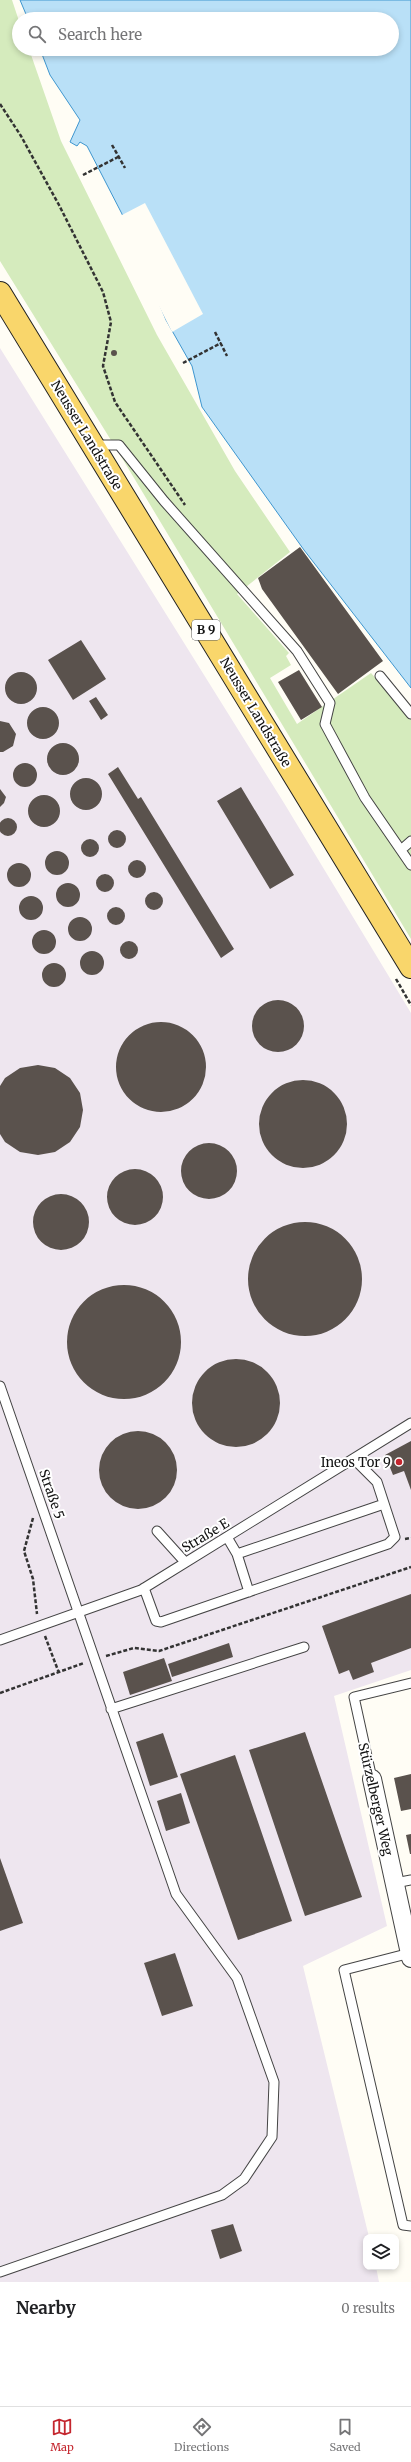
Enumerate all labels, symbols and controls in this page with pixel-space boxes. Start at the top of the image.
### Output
search box [12,12,399,56]
icon: search [26,23,48,45]
text: Search here [58,25,142,44]
street label: Neusser Landstraße [47,377,126,493]
road number: B 9 [192,620,220,640]
street label: Neusser Landstraße [216,654,295,770]
place label: Ineos Tor 9 [321,1454,391,1471]
marker: Ineos Tor 9 [394,1457,404,1467]
street label: Straße 5 [35,1467,68,1521]
street label: Straße E [178,1514,233,1556]
street label: Stürzelberger Weg [354,1741,397,1857]
map controls [363,2234,399,2270]
button: layers [363,2234,399,2270]
text: Nearby [16,2297,76,2319]
text: 0 results [341,2300,395,2317]
tab: Map [50,2416,74,2454]
tab: Directions [174,2416,229,2454]
tab: Saved [330,2416,361,2454]

